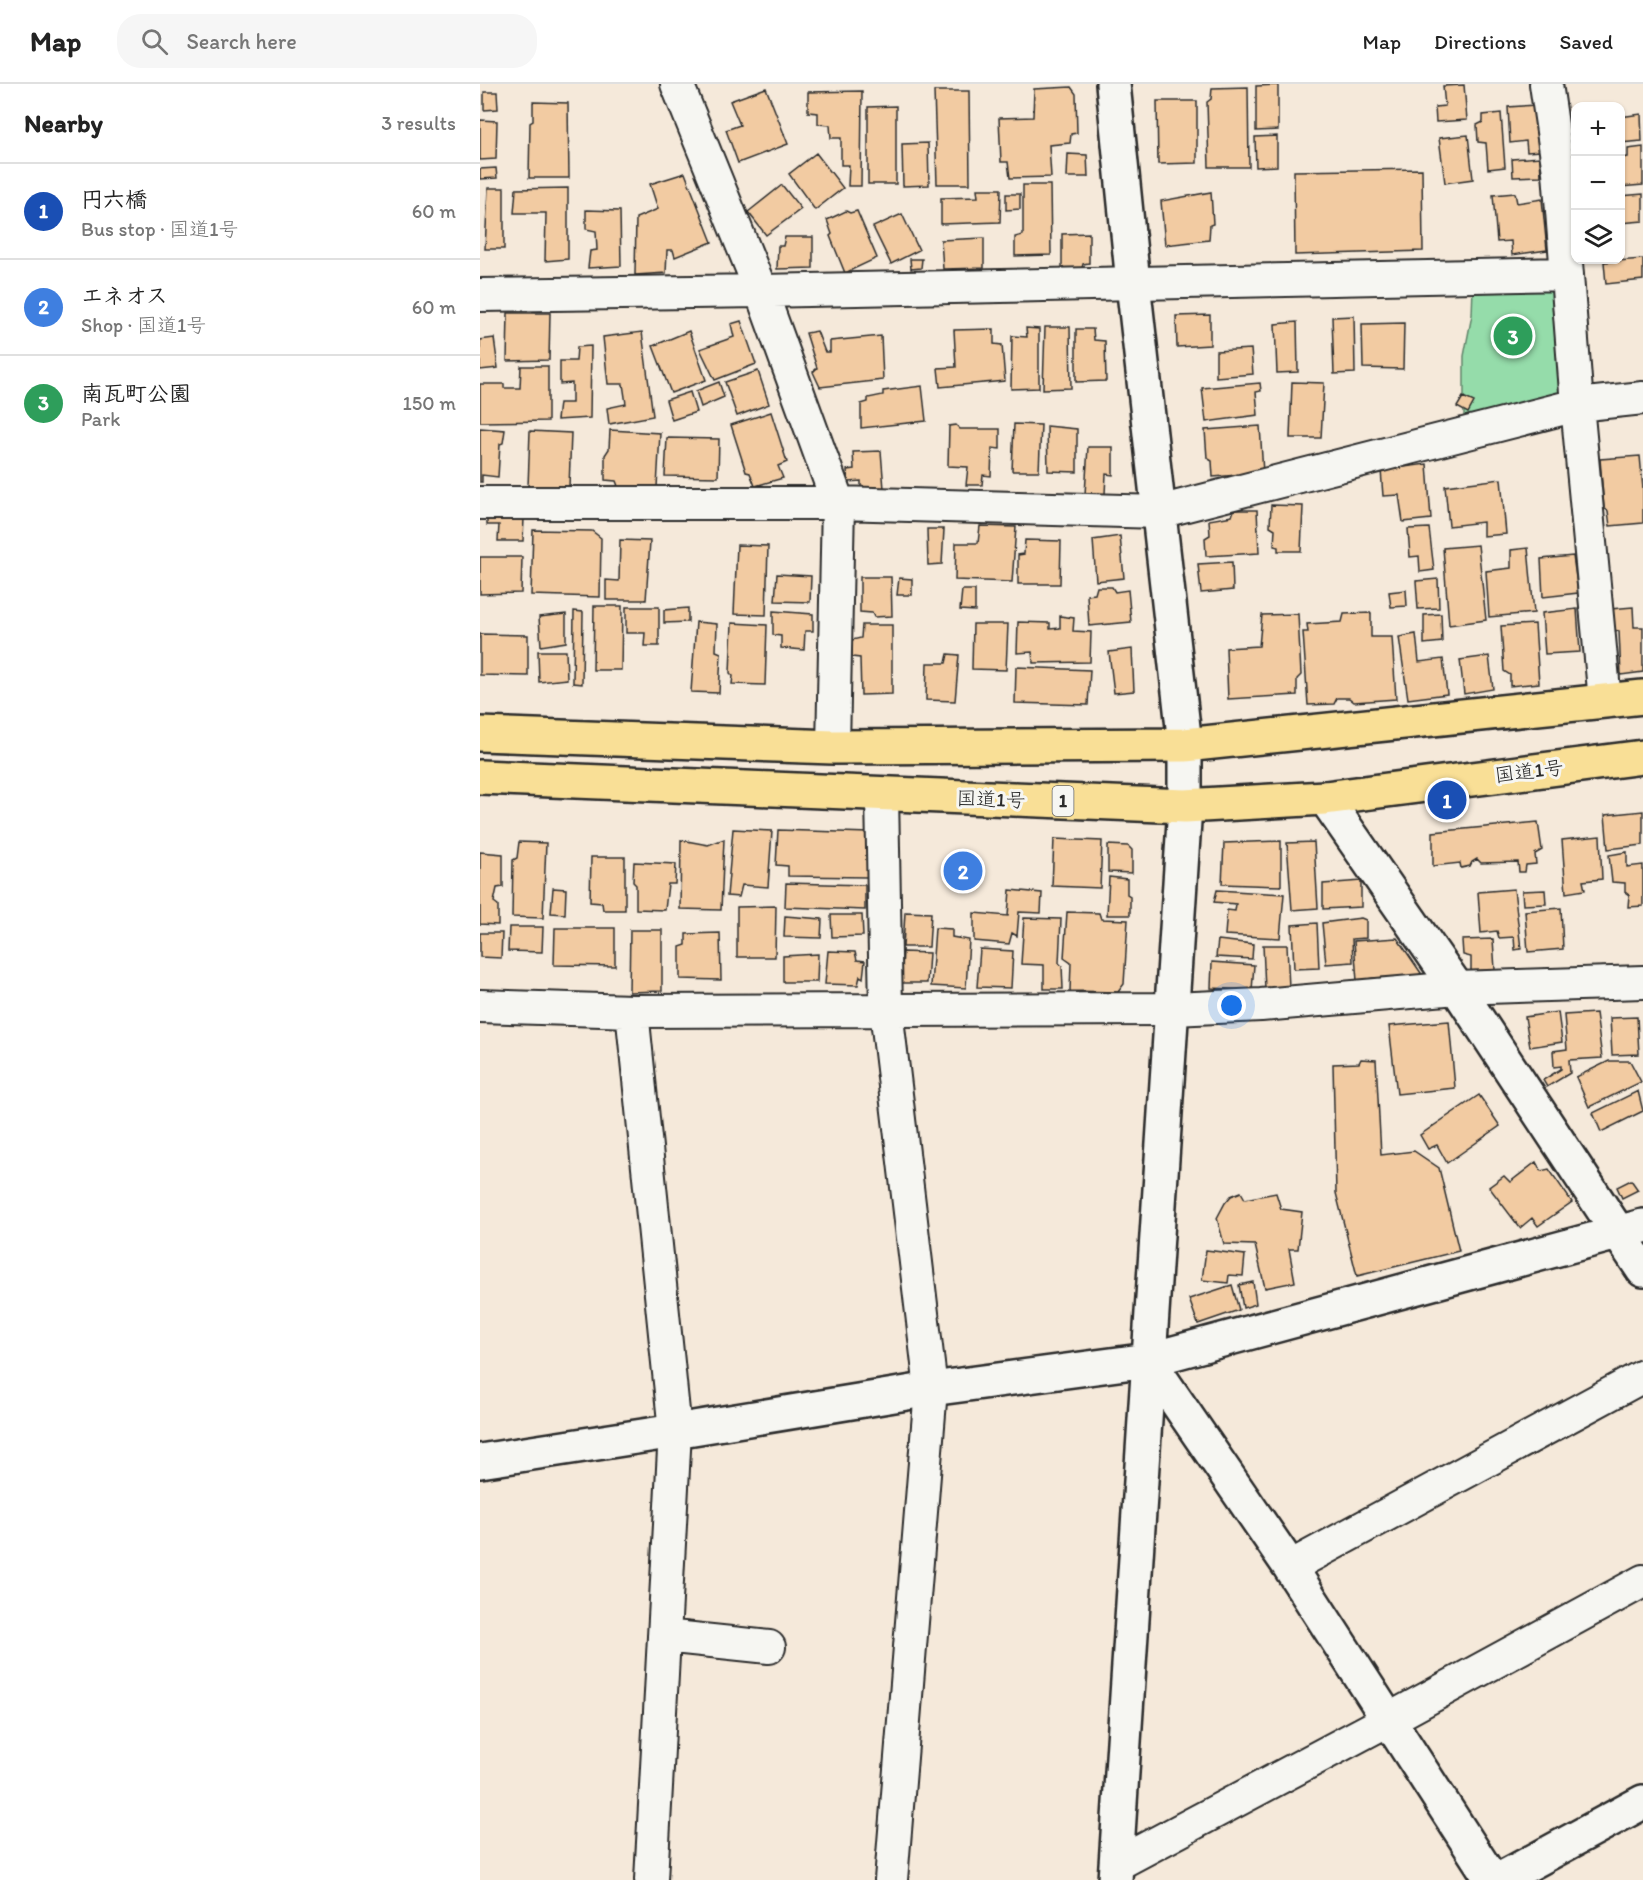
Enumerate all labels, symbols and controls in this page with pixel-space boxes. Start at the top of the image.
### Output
search box [117,14,537,68]
text: Map [30,24,81,58]
icon: search [138,25,171,58]
text: Search here [186,28,297,55]
text: Map [1363,29,1401,54]
text: Directions [1434,29,1526,54]
text: Saved [1559,29,1613,54]
map controls [1571,102,1625,264]
button: + [1571,102,1625,156]
text: Nearby [24,107,103,139]
text: 3 results [381,111,456,135]
button: − [1571,156,1625,210]
text: 円六橋 [81,186,147,213]
text: 1 [39,199,48,223]
text: 60 m [412,199,456,223]
button: layers [1571,210,1625,264]
text: Bus stop · 国道1号 [81,217,239,241]
text: エネオス [81,282,168,309]
text: 2 [38,295,49,319]
text: 60 m [412,295,456,319]
text: Shop · 国道1号 [81,313,206,337]
pin: 3 [1494,314,1532,358]
text: 南瓦町公園 [81,380,191,407]
text: 3 [38,391,49,415]
text: 150 m [403,391,456,415]
text: Park [81,407,120,431]
street label: 国道1号 [1493,755,1565,787]
pin: 1 [1428,778,1466,822]
street label: 国道1号 [956,786,1026,812]
road number: 1 [1052,786,1074,816]
pin: 2 [944,848,982,894]
your location [1217,991,1246,1020]

